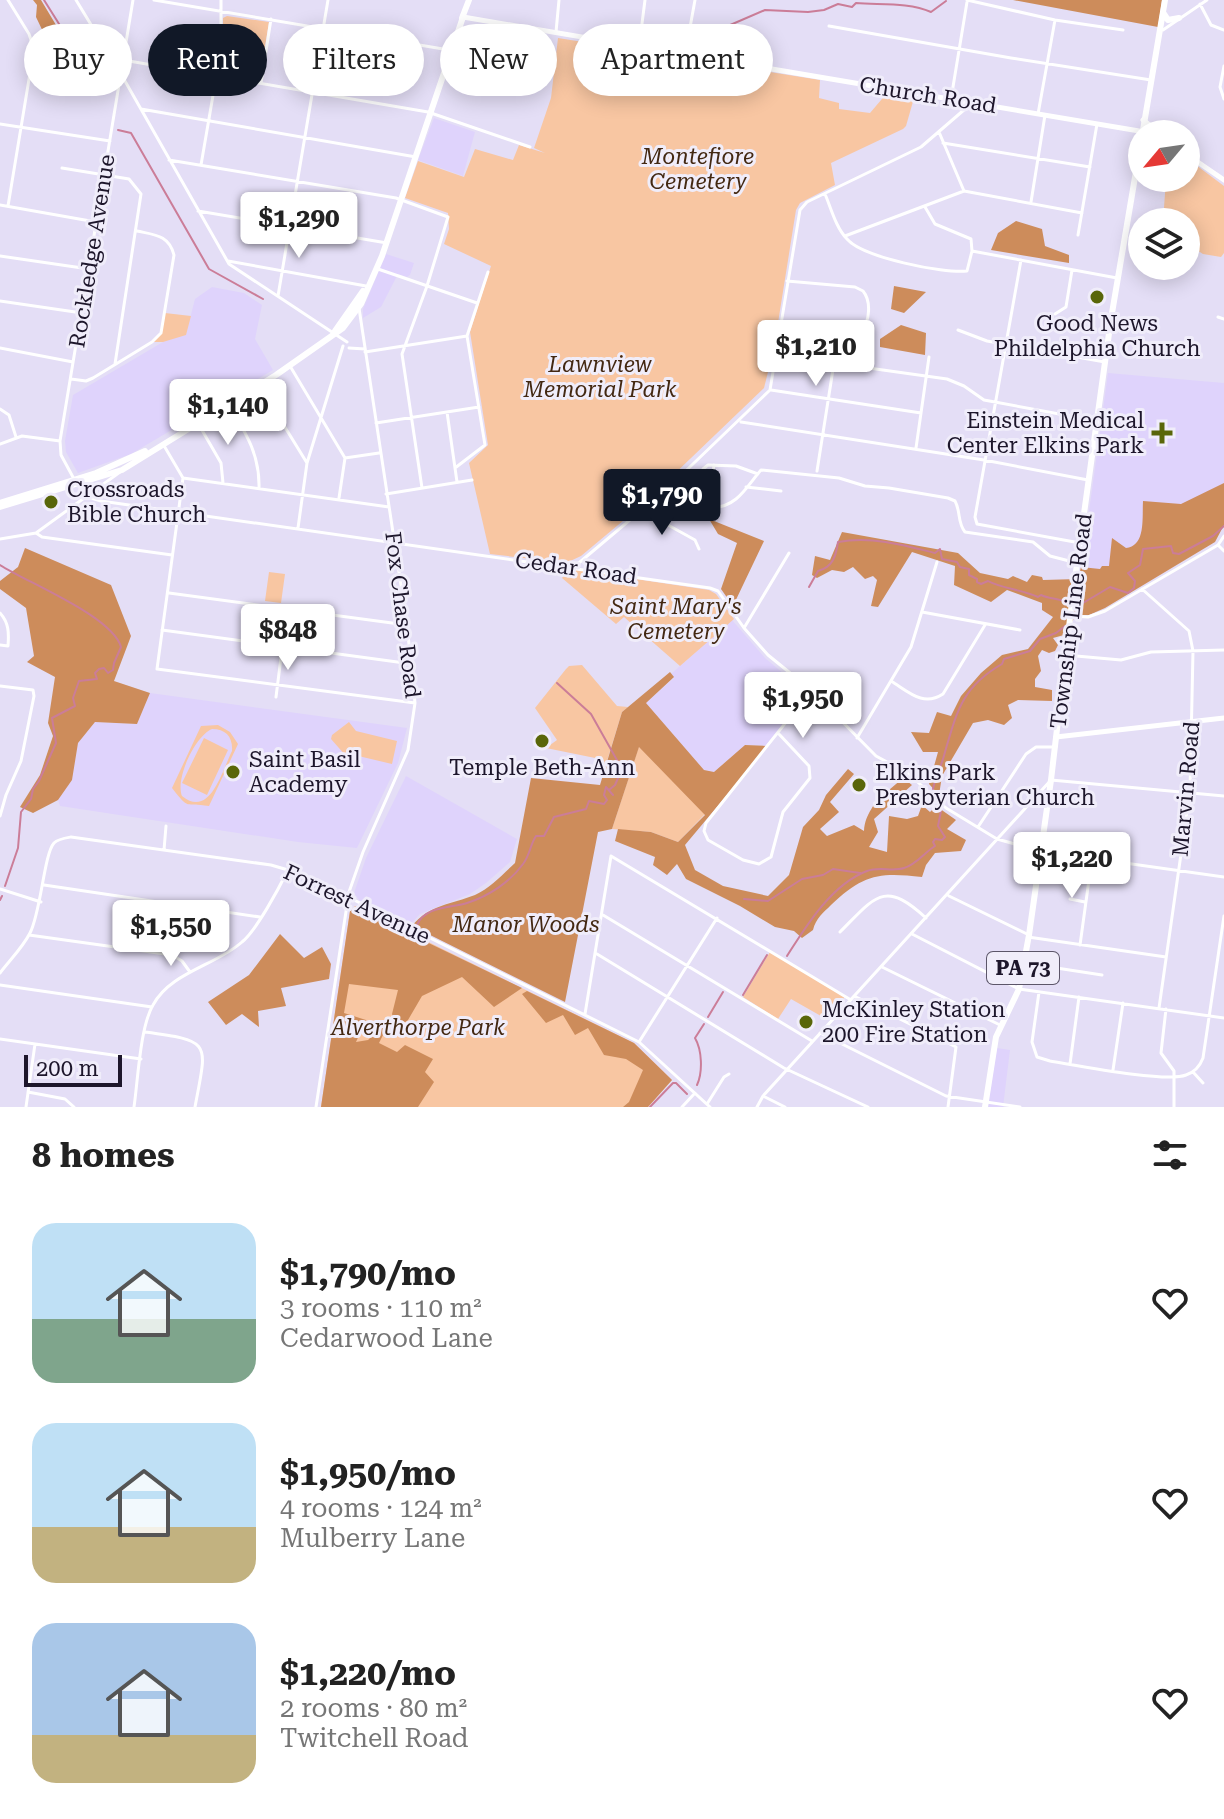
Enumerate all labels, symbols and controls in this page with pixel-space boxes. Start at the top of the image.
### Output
chip: Buy [24,24,132,96]
chip: Rent [148,24,267,96]
chip: Filters [283,24,424,96]
chip: New [440,24,557,96]
chip: Apartment [573,24,773,96]
street label: Church Road [858,72,998,118]
north arrow [1128,120,1200,192]
map controls [1128,120,1200,280]
park label: Montefiore Cemetery [641,144,754,194]
street label: Rockledge Avenue [64,152,120,350]
pin: $1,290 [234,192,364,260]
text: $1,290 [258,203,340,233]
button: layers [1128,208,1200,280]
marker: Good News Phildelphia Church [1088,288,1106,306]
place label: Good News Phildelphia Church [994,311,1200,361]
pin: $1,210 [751,320,881,388]
text: $1,210 [775,331,857,361]
park label: Lawnview Memorial Park [523,352,677,402]
pin: $1,140 [163,379,293,447]
text: $1,140 [187,390,269,420]
place label: Einstein Medical Center Elkins Park [947,408,1144,458]
marker: Einstein Medical Center Elkins Park [1151,422,1173,444]
pin: $1,790 [597,469,727,537]
place label: Crossroads Bible Church [67,477,206,527]
text: $1,790 [621,480,703,510]
marker: Crossroads Bible Church [42,493,60,511]
street label: Township Line Road [1045,512,1097,730]
street label: Fox Chase Road [380,530,426,700]
street label: Cedar Road [513,547,639,589]
park label: Saint Mary's Cemetery [610,594,741,644]
pin: $848 [241,604,335,672]
text: $848 [259,615,317,645]
pin: $1,950 [738,672,868,740]
text: $1,950 [762,683,844,713]
street label: Marvin Road [1168,720,1204,858]
marker: Temple Beth-Ann [533,732,551,750]
place label: Saint Basil Academy [249,747,361,797]
place label: Temple Beth-Ann [449,755,635,780]
place label: Elkins Park Presbyterian Church [875,760,1095,810]
marker: Saint Basil Academy [224,763,242,781]
marker: Elkins Park Presbyterian Church [850,776,868,794]
pin: $1,220 [1007,832,1137,900]
text: $1,220 [1031,843,1113,873]
street label: Forrest Avenue [280,859,434,949]
pin: $1,550 [106,900,236,968]
text: $1,550 [130,911,212,941]
park label: Manor Woods [451,912,600,937]
road number: PA 73 [987,952,1059,984]
place label: McKinley Station 200 Fire Station [822,997,1005,1047]
marker: McKinley Station 200 Fire Station [797,1013,815,1031]
park label: Alverthorpe Park [329,1015,505,1040]
scale bar [24,1051,122,1087]
text: 200 m [36,1056,99,1081]
icon: filters [1148,1133,1192,1177]
text: 8 homes [32,1135,175,1175]
text: $1,790/mo [280,1253,456,1293]
icon: home [96,1255,192,1351]
icon: heart [1148,1281,1192,1325]
text: 3 rooms · 110 m² [280,1293,482,1323]
text: Cedarwood Lane [280,1323,493,1353]
text: $1,950/mo [280,1453,456,1493]
icon: home [96,1455,192,1551]
icon: heart [1148,1481,1192,1525]
text: 4 rooms · 124 m² [280,1493,482,1523]
text: Mulberry Lane [280,1523,465,1553]
text: $1,220/mo [280,1653,456,1693]
icon: home [96,1655,192,1751]
icon: heart [1148,1681,1192,1725]
text: 2 rooms · 80 m² [280,1693,467,1723]
text: Twitchell Road [280,1723,469,1753]

